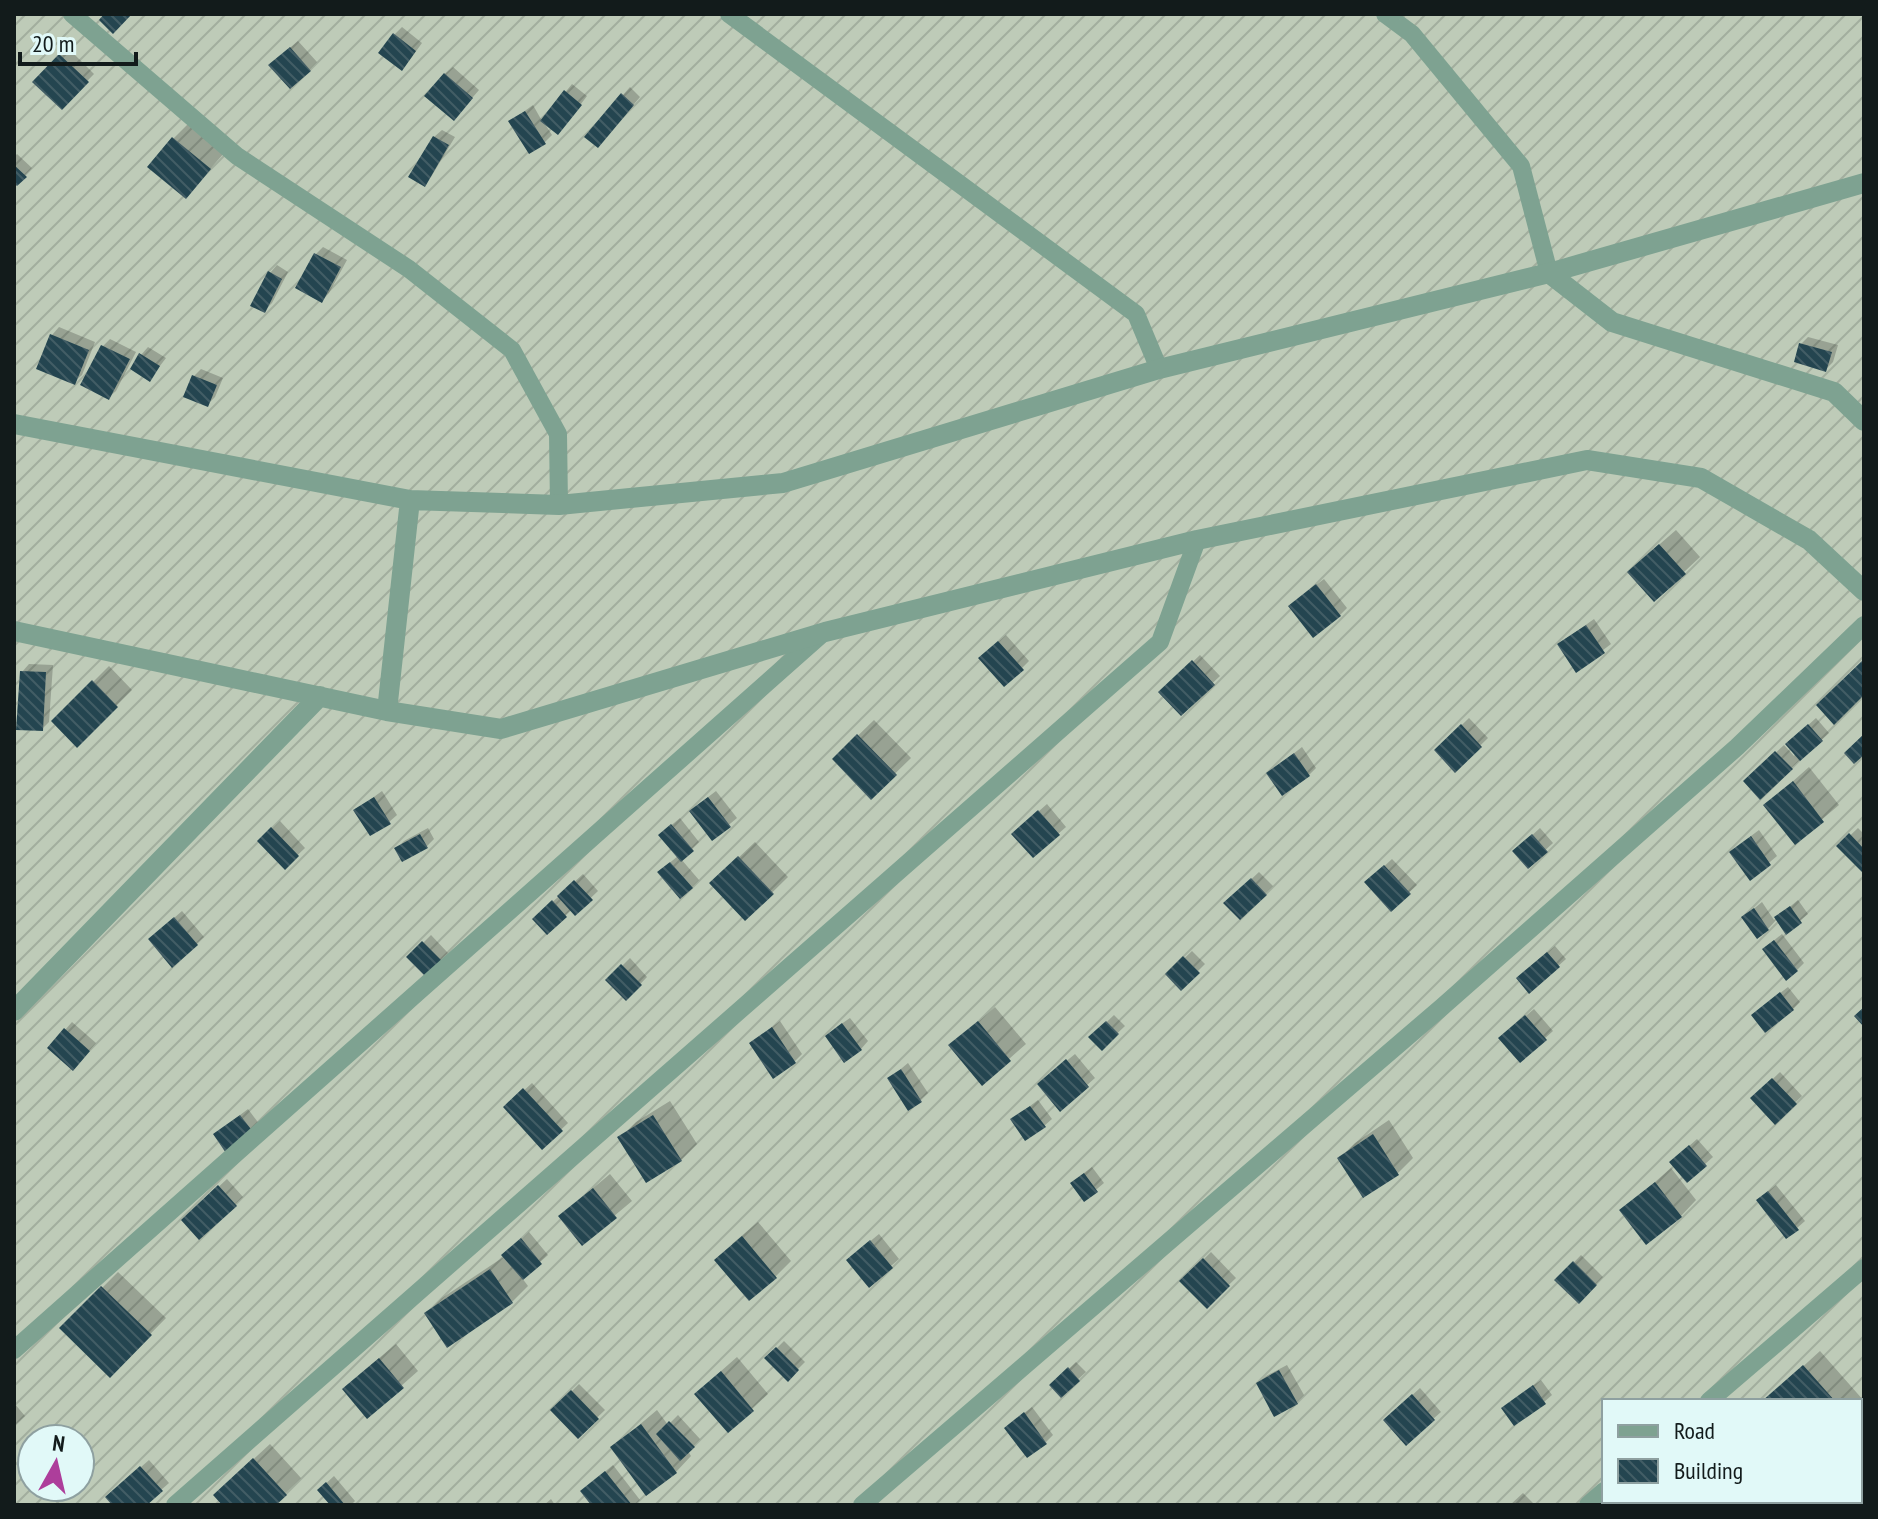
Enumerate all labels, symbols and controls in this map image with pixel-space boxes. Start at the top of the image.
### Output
scale bar [20,16,136,66]
text: 20 m [32,28,74,59]
legend [1602,1399,1862,1503]
text: Road [1674,1415,1715,1446]
north arrow [16,1423,96,1503]
text: N [51,1429,67,1458]
text: Building [1674,1455,1743,1486]

